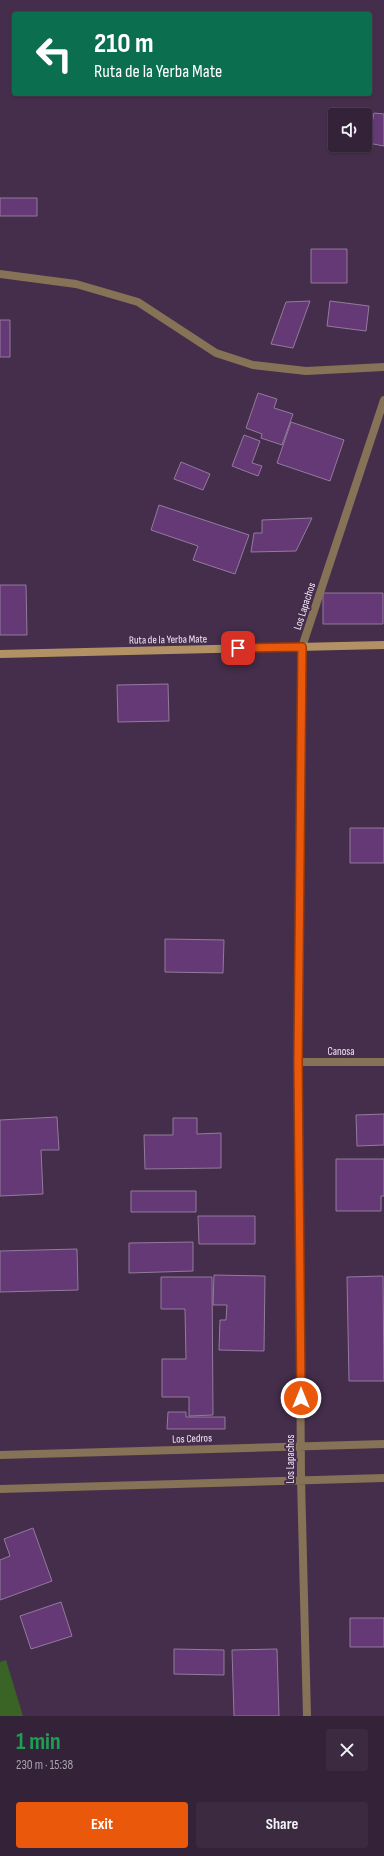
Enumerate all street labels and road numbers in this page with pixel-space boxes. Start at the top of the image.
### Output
street label: Los Lapachos [291,581,318,631]
street label: Ruta de la Yerba Mate [129,632,207,647]
street label: Canosa [328,1045,354,1058]
street label: Los Cedros [172,1431,212,1446]
street label: Los Lapachos [284,1434,297,1483]

